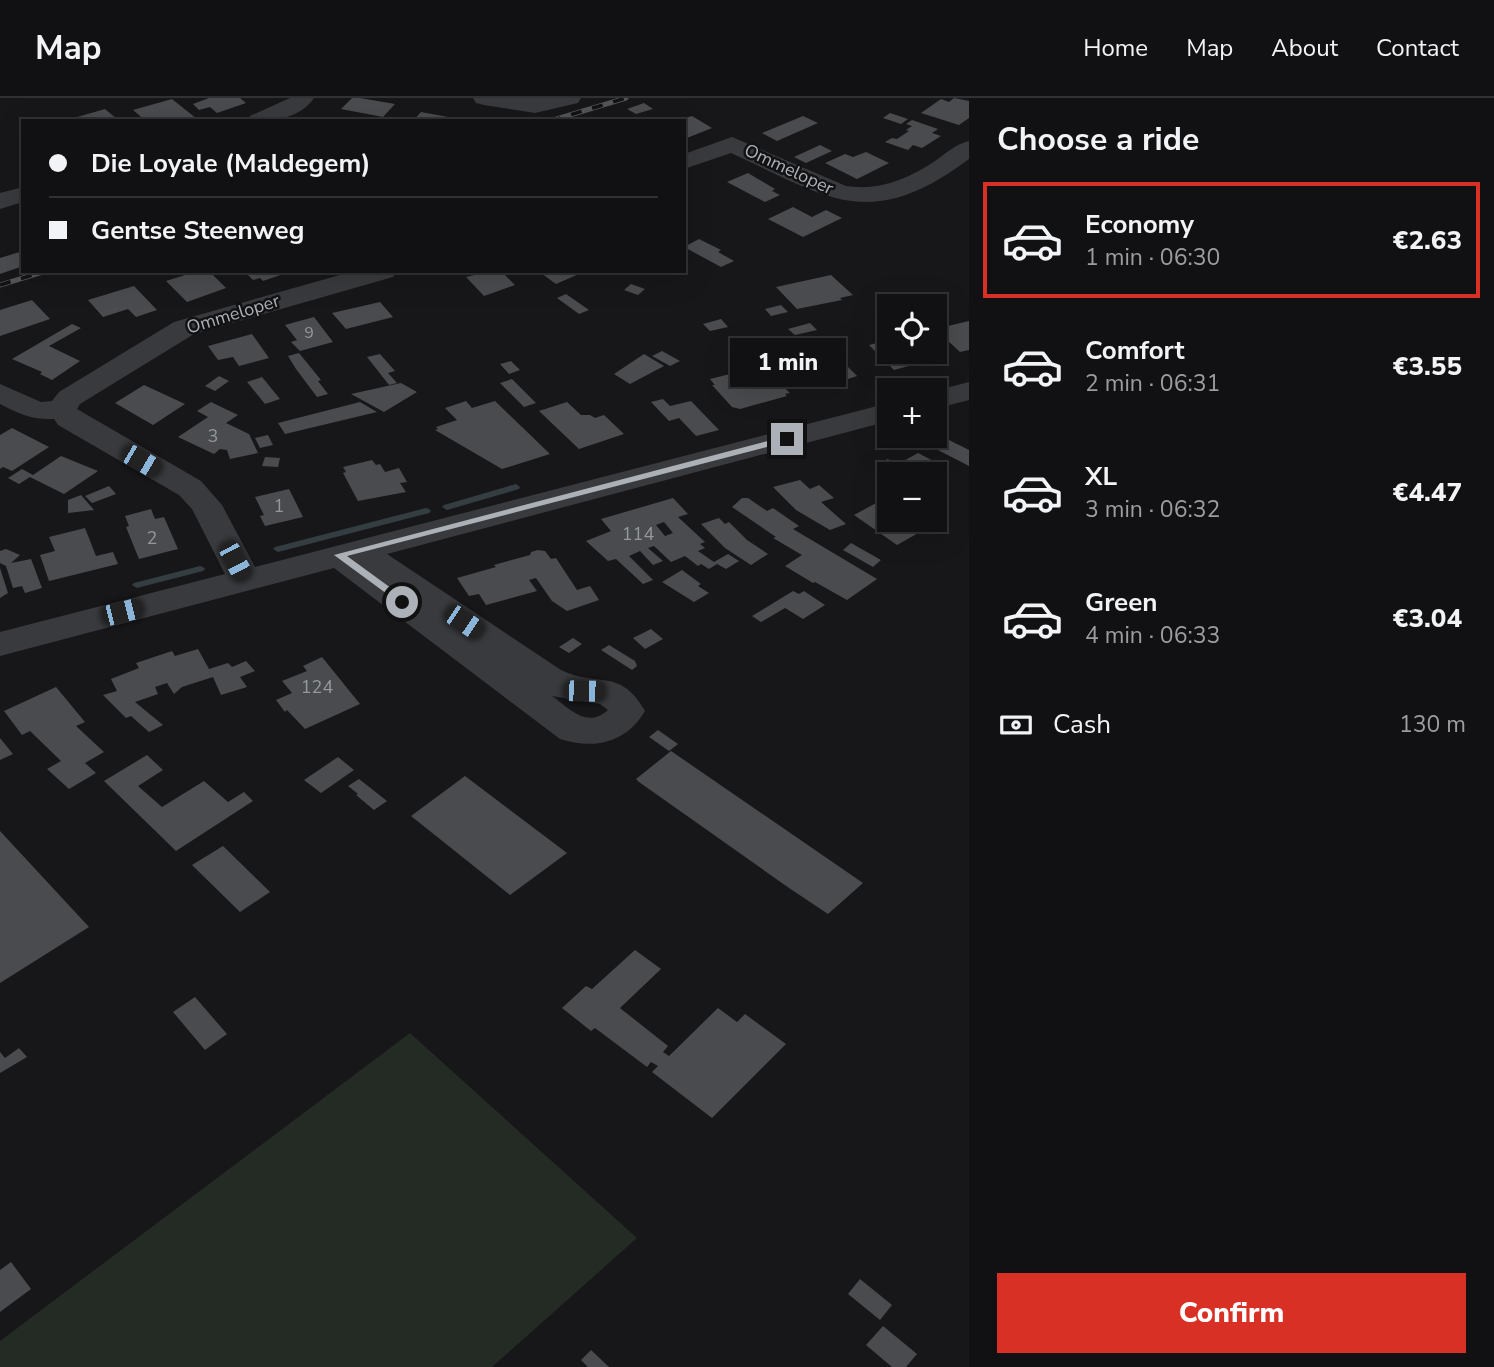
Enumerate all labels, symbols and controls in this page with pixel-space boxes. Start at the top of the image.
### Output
text: Map [35,26,102,71]
text: Home [1083,32,1148,64]
text: Map [1186,32,1233,64]
text: About [1271,32,1338,64]
text: Contact [1376,32,1459,64]
text: Choose a ride [997,118,1199,161]
street label: Ommeloper [740,138,838,200]
text: Die Loyale (Maldegem) [91,146,371,181]
text: Economy [1085,207,1194,242]
icon: car [1001,209,1064,272]
text: Gentse Steenweg [91,213,304,248]
text: €2.63 [1393,223,1462,258]
text: 1 min · 06:30 [1085,242,1220,273]
street label: Ommeloper [184,288,283,340]
map controls [877,294,947,532]
button: locate [877,294,947,364]
house number: 9 [304,322,314,344]
text: Comfort [1085,333,1185,368]
icon: car [1001,335,1064,398]
callout: 1 min [729,338,845,386]
text: 1 min [758,347,818,378]
text: €3.55 [1393,349,1462,384]
text: 2 min · 06:31 [1085,368,1220,399]
button: + [877,378,947,448]
route end [771,423,803,455]
house number: 3 [208,424,218,448]
car [118,441,165,481]
text: XL [1085,459,1117,494]
icon: car [1001,461,1064,524]
button: − [877,462,947,532]
text: €4.47 [1393,475,1462,510]
house number: 1 [274,494,284,518]
text: 3 min · 06:32 [1085,494,1220,525]
house number: 114 [622,522,654,546]
house number: 2 [147,526,157,550]
car [216,538,255,584]
text: Green [1085,585,1158,620]
route start [386,586,418,618]
icon: car [1001,587,1064,650]
car [100,597,145,627]
text: €3.04 [1393,601,1462,636]
car [441,602,488,642]
text: 4 min · 06:33 [1085,620,1220,651]
house number: 124 [301,675,333,699]
car [563,680,606,702]
icon: cash [997,706,1035,744]
text: Cash [1053,707,1111,742]
text: 130 m [1399,709,1466,740]
button: Confirm [997,1273,1466,1353]

